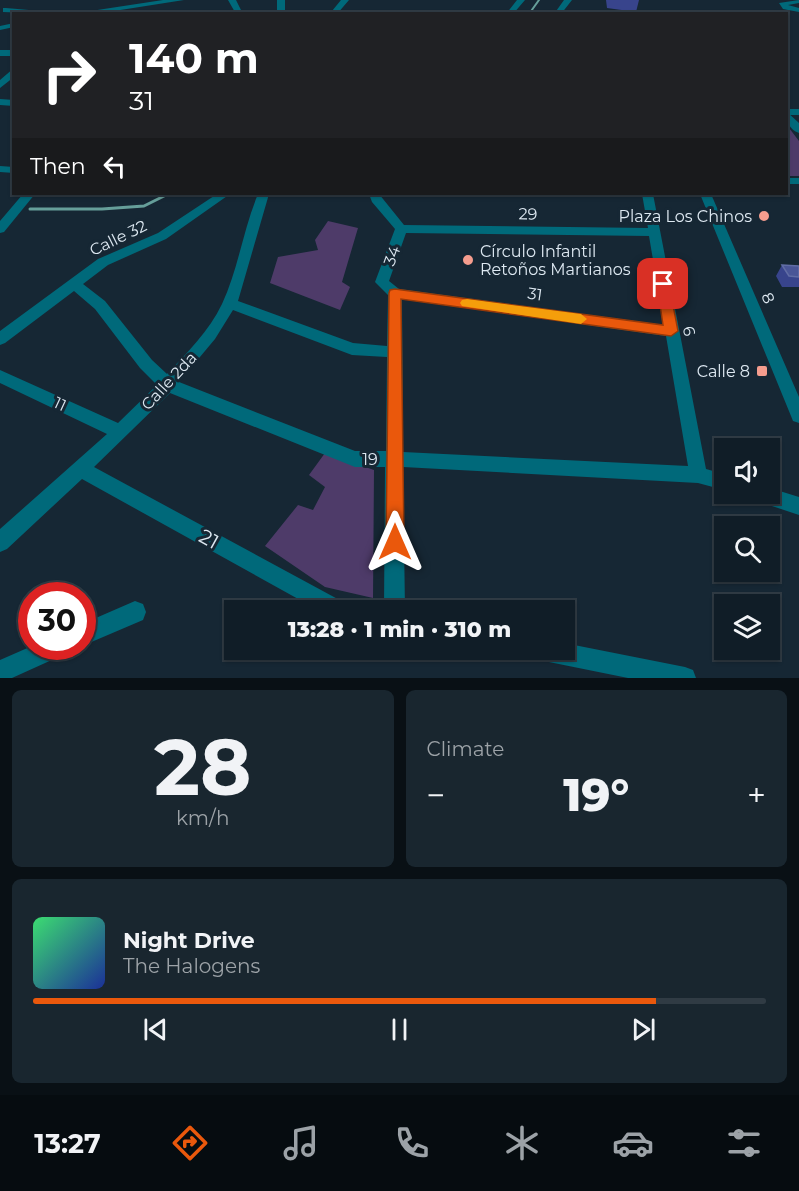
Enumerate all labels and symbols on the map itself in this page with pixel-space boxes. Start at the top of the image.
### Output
street label: 29 [518,204,538,224]
place label: Plaza Los Chinos [619,207,752,226]
marker: Plaza Los Chinos [757,209,771,223]
street label: Calle 32 [86,216,150,260]
place label: Círculo Infantil Retoños Martianos [480,242,631,279]
street label: 34 [380,243,404,268]
marker: Círculo Infantil Retoños Martianos [461,253,475,267]
pin [637,258,688,309]
street label: 31 [526,284,544,304]
street label: 8 [757,290,779,306]
street label: 6 [679,325,699,338]
street label: Calle 2da [137,348,201,414]
place label: Calle 8 [697,362,750,381]
marker: Calle 8 [755,364,769,378]
street label: 11 [51,393,69,415]
street label: 19 [362,450,378,469]
position arrow [363,510,427,574]
street label: 21 [195,524,223,554]
speed limit sign: 30 [18,582,96,660]

